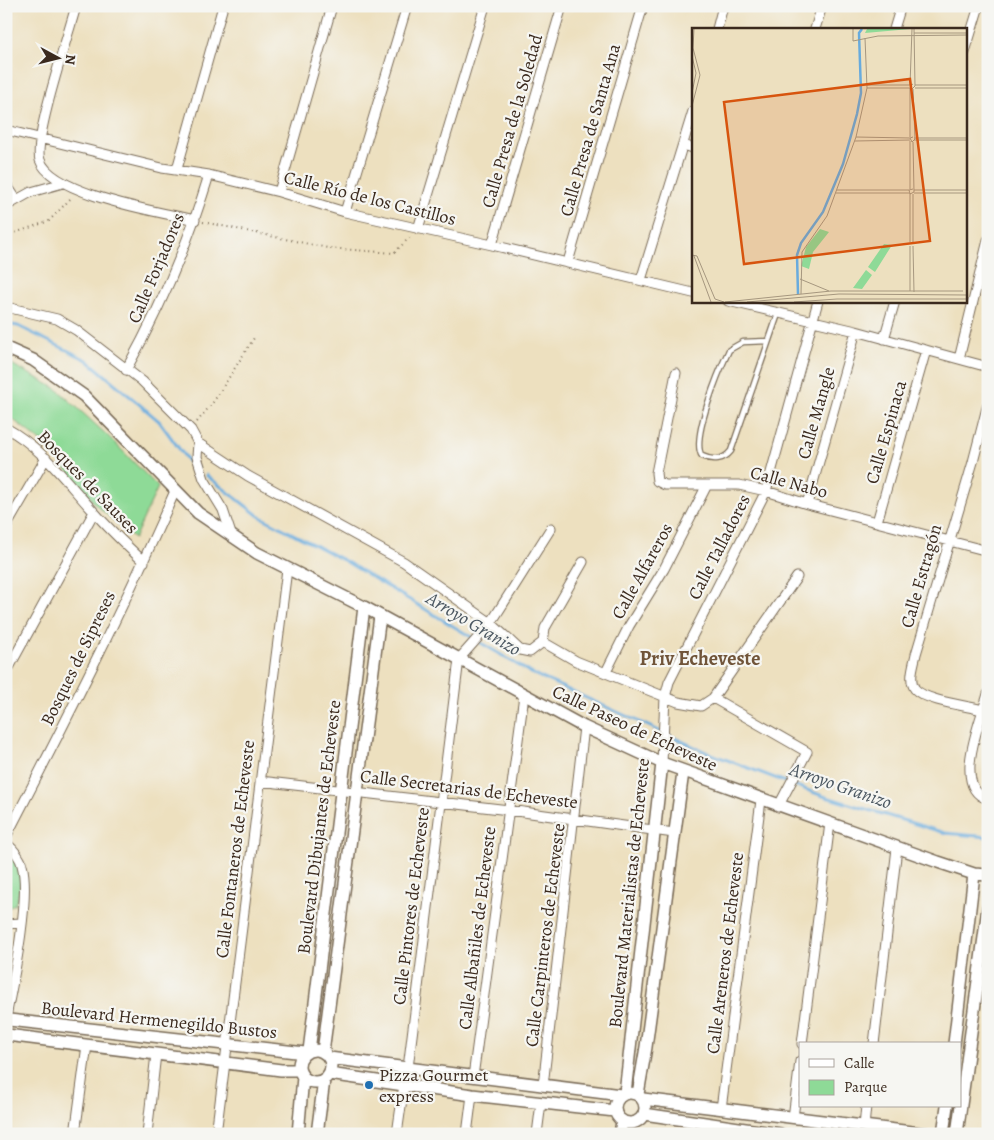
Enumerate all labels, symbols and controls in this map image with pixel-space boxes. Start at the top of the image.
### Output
inset map [692,28,966,302]
street label: Calle Presa de la Soledad [476,31,548,211]
north arrow [32,32,82,82]
street label: Calle Presa de Santa Ana [554,40,626,219]
text: N [60,53,80,66]
street label: Calle Río de los Castillos [281,165,459,231]
street label: Calle Forjadores [122,209,190,327]
street label: Calle Mangle [791,364,841,462]
street label: Calle Espinaca [860,377,912,487]
street label: Bosques de Sauses [32,425,144,539]
street label: Calle Nabo [748,460,830,504]
street label: Calle Talladores [682,490,756,604]
street label: Calle Alfareros [606,519,678,623]
street label: Calle Estragón [895,521,947,631]
water label: Arroyo Granizo [420,585,526,662]
street label: Bosques de Sipreses [35,587,121,729]
district label: Priv Echeveste [640,645,760,672]
street label: Calle Paseo de Echeveste [549,679,721,777]
street label: Boulevard Dibujantes de Echeveste [292,699,346,955]
street label: Calle Fontaneros de Echeveste [210,738,260,960]
water label: Arroyo Granizo [785,756,895,816]
street label: Boulevard Materialistas de Echeveste [603,757,655,1029]
street label: Calle Secretarias de Echeveste [359,764,579,814]
street label: Calle Pintores de Echeveste [387,806,435,1006]
street label: Calle Carpinteros de Echeveste [519,822,571,1048]
street label: Calle Albañiles de Echeveste [453,825,501,1031]
street label: Calle Areneros de Echeveste [701,851,749,1055]
street label: Boulevard Hermenegildo Bustos [40,996,278,1044]
legend [799,1042,962,1108]
text: Calle [844,1053,875,1073]
place label: Pizza Gourmet express [379,1063,489,1108]
text: Parque [844,1077,887,1097]
marker: Pizza Gourmet express [363,1079,375,1091]

